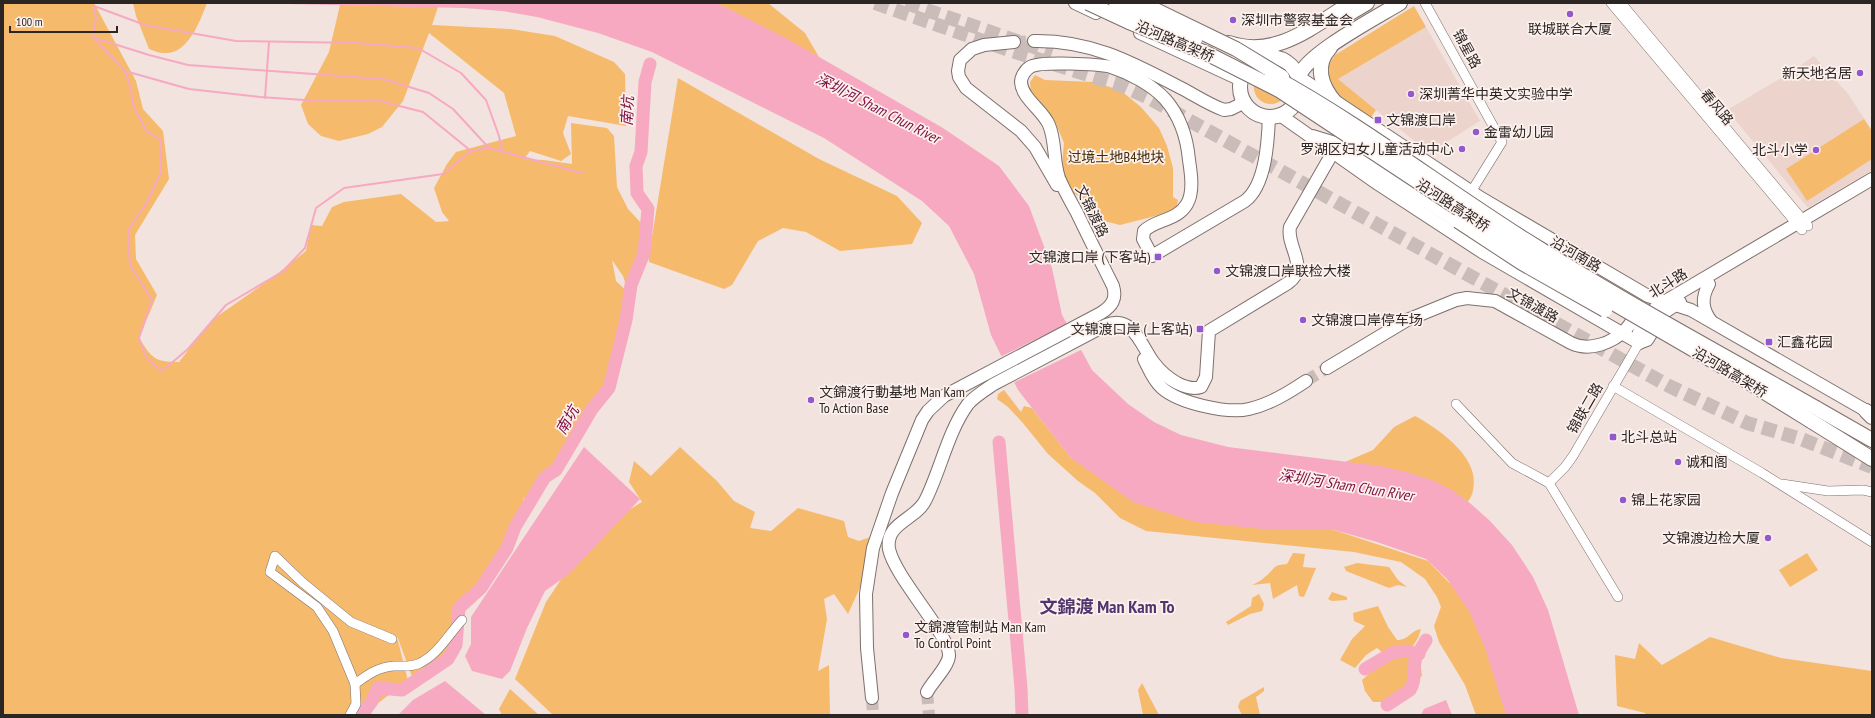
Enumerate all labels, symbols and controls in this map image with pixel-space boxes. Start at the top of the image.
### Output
scale bar [10,8,117,34]
marker: 联城联合大厦 [1565,9,1575,19]
place label: 深圳市警察基金会 [1241,11,1353,29]
text: 100 m [16,14,43,29]
marker: 深圳市警察基金会 [1228,15,1238,25]
street label: 沿河路高架桥 [1133,16,1217,66]
place label: 联城联合大厦 [1528,20,1612,38]
street label: 锦星路 [1449,26,1485,72]
place label: 新天地名居 [1782,64,1852,82]
marker: 新天地名居 [1855,68,1865,78]
water label: 深圳河 Sham Chun River [813,69,945,148]
place label: 深圳菁华中英文实验中学 [1419,85,1573,103]
street label: 春风路 [1697,85,1737,129]
marker: 深圳菁华中英文实验中学 [1406,89,1416,99]
water label: 南坑 [617,94,637,126]
place label: 文锦渡口岸 [1386,111,1456,129]
marker: 文锦渡口岸 [1373,115,1383,125]
place label: 金雷幼儿园 [1484,123,1554,141]
marker: 金雷幼儿园 [1471,127,1481,137]
place label: 罗湖区妇女儿童活动中心 [1300,140,1454,158]
place label: 北斗小学 [1752,141,1808,159]
marker: 罗湖区妇女儿童活动中心 [1457,144,1467,154]
marker: 北斗小学 [1811,145,1821,155]
park label: 过境土地B4地块 [1068,148,1164,166]
street label: 沿河路高架桥 [1413,175,1493,235]
street label: 文锦渡路 [1072,182,1112,240]
street label: 沿河南路 [1547,232,1605,276]
place label: 文锦渡口岸 (下客站) [1029,248,1151,266]
marker: 文锦渡口岸 (下客站) [1153,252,1163,262]
place label: 文锦渡口岸联检大楼 [1225,262,1351,280]
street label: 北斗路 [1645,264,1691,302]
marker: 文锦渡口岸联检大楼 [1212,266,1222,276]
street label: 文锦渡路 [1504,284,1562,326]
place label: 文锦渡口岸停车场 [1311,311,1423,329]
marker: 文锦渡口岸停车场 [1298,315,1308,325]
place label: 文锦渡口岸 (上客站) [1071,320,1193,338]
marker: 文锦渡口岸 (上客站) [1195,324,1205,334]
place label: 汇鑫花园 [1777,333,1833,351]
marker: 汇鑫花园 [1764,337,1774,347]
street label: 沿河路高架桥 [1689,343,1771,401]
street label: 锦联二路 [1563,379,1607,437]
place label: 文錦渡行動基地 Man Kam To Action Base [819,383,965,417]
marker: 文錦渡行動基地 Man Kam To Action Base [806,395,816,405]
water label: 南坑 [551,401,584,438]
place label: 北斗总站 [1621,428,1677,446]
marker: 北斗总站 [1608,432,1618,442]
place label: 诚和阁 [1686,453,1728,471]
marker: 诚和阁 [1673,457,1683,467]
water label: 深圳河 Sham Chun River [1277,465,1417,505]
place label: 锦上花家园 [1631,491,1701,509]
marker: 锦上花家园 [1618,495,1628,505]
place label: 文锦渡边检大厦 [1662,529,1760,547]
marker: 文锦渡边检大厦 [1763,533,1773,543]
district label: 文錦渡 Man Kam To [1039,595,1175,618]
place label: 文錦渡管制站 Man Kam To Control Point [914,618,1046,652]
marker: 文錦渡管制站 Man Kam To Control Point [901,630,911,640]

